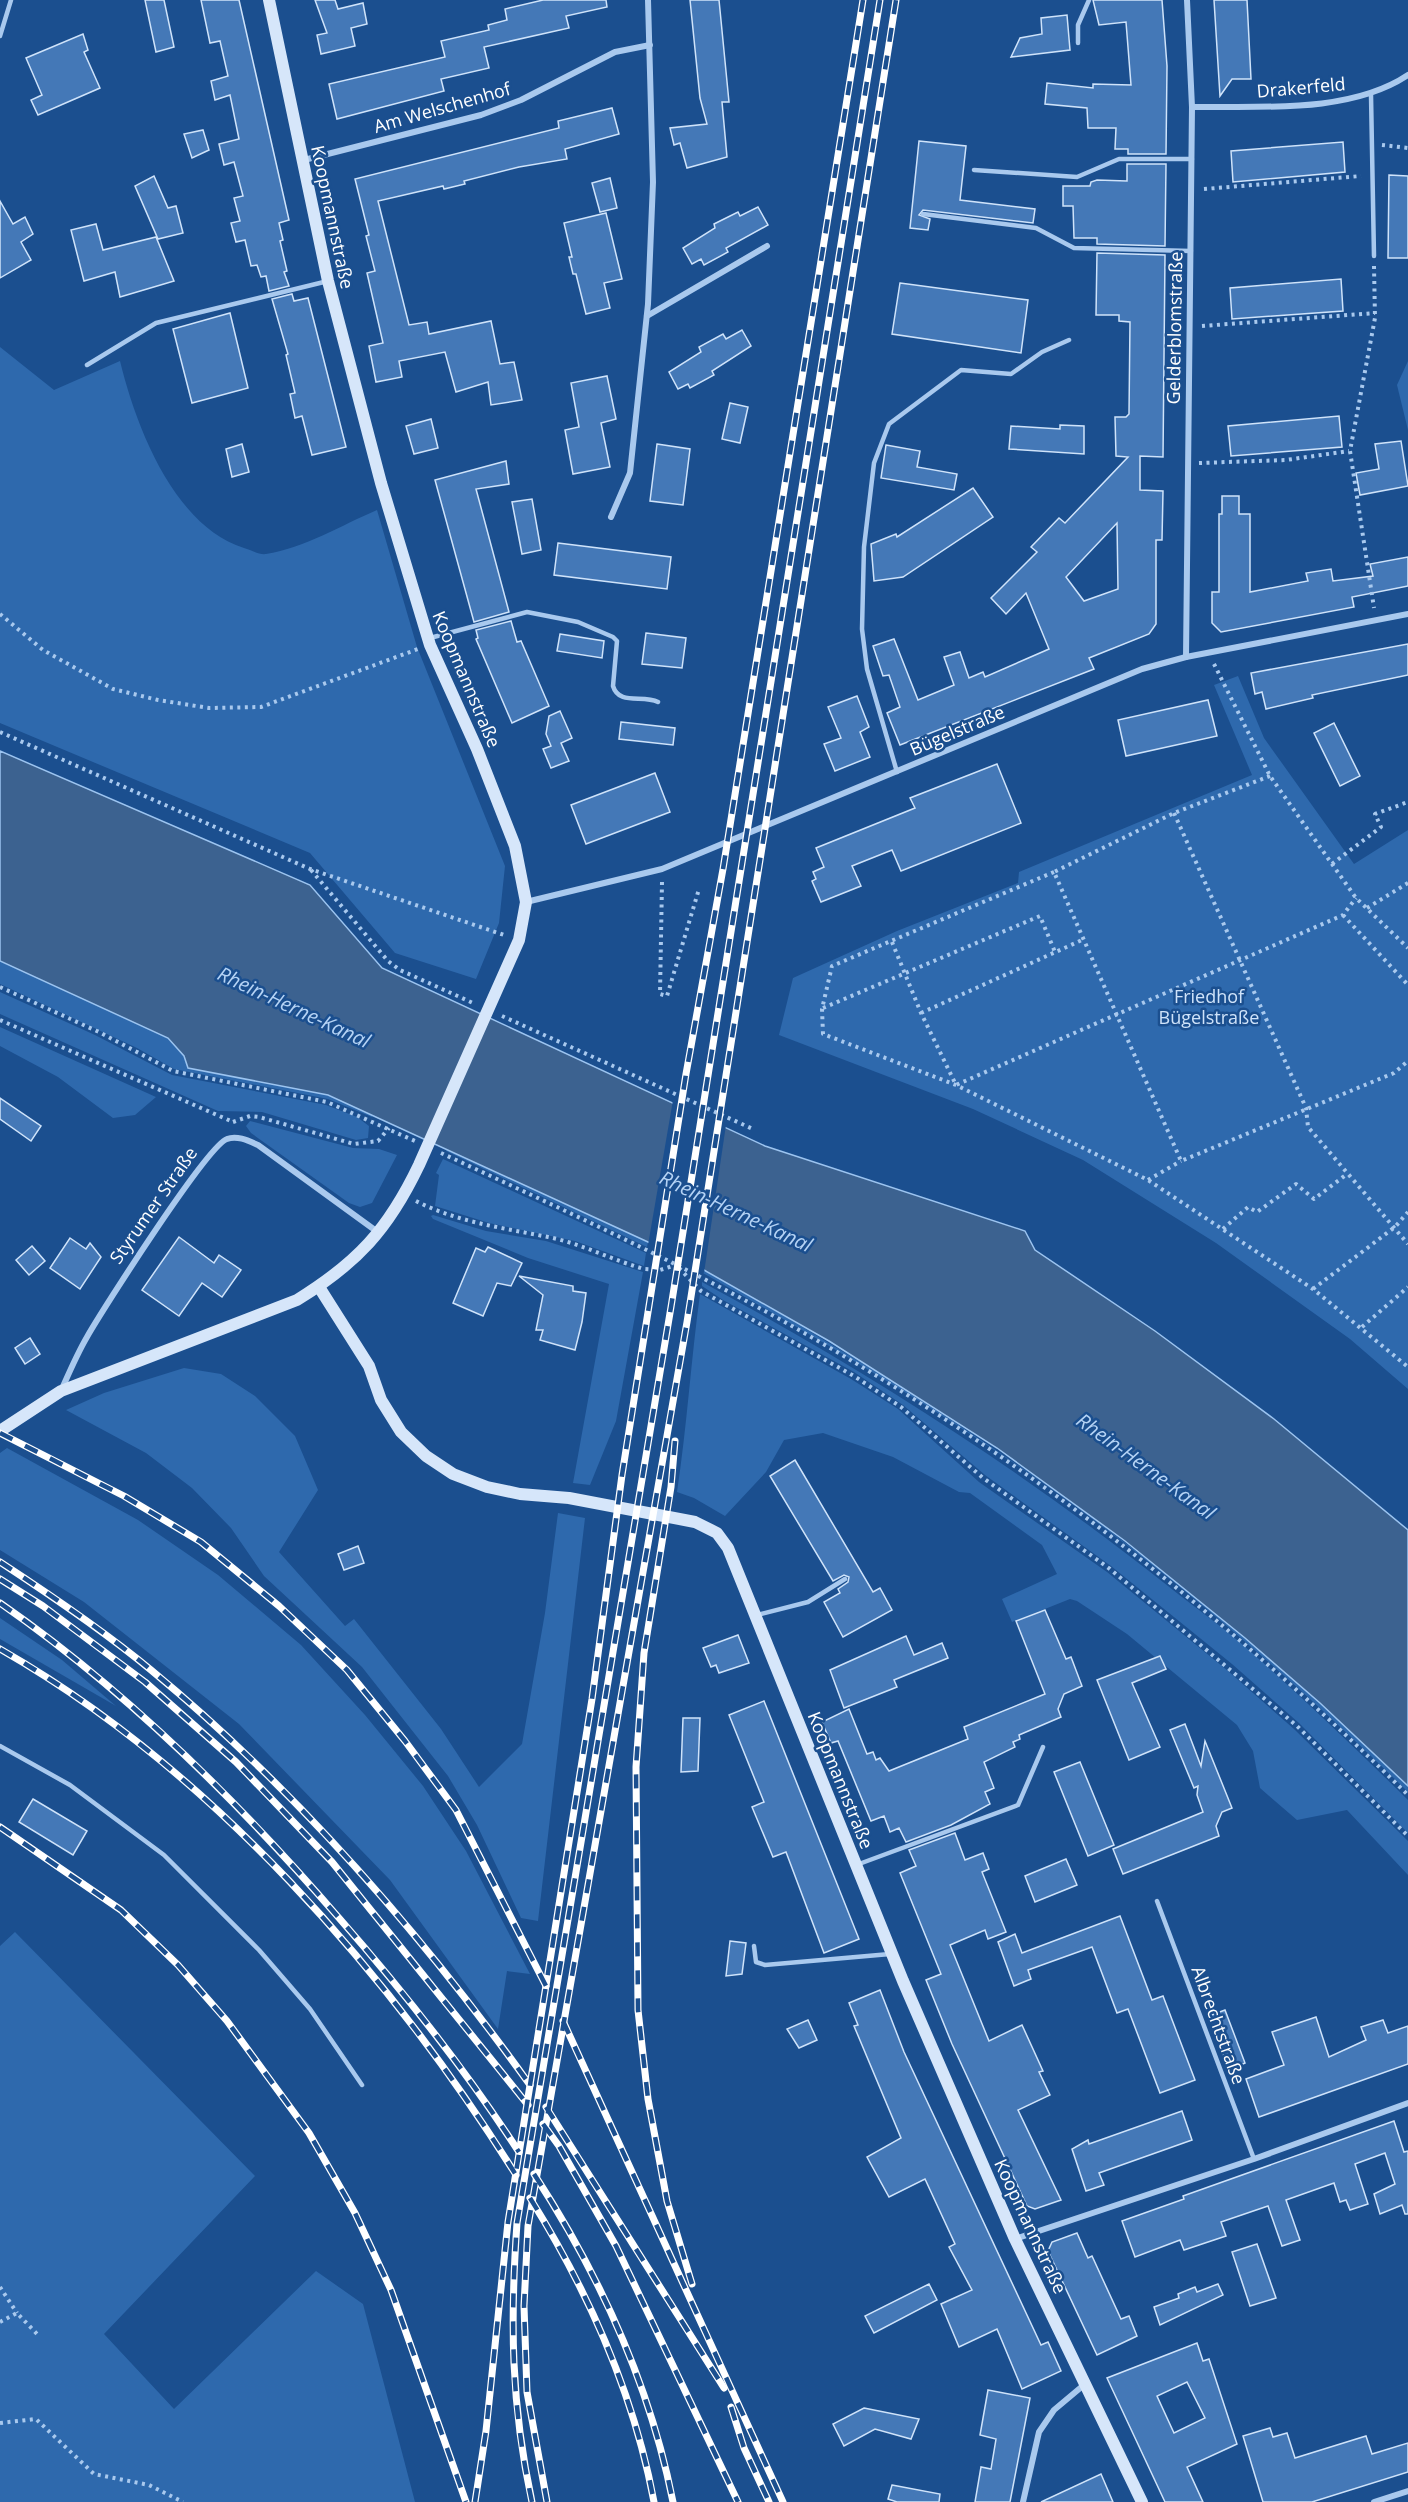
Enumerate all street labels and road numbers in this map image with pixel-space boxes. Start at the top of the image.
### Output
street label: Drakerfeld [1256,71,1346,103]
street label: Am Welschenhof [371,76,514,138]
street label: Koopmannstraße [306,143,360,291]
street label: Gelderblomstraße [1161,251,1187,405]
street label: Koopmannstraße [427,607,507,751]
street label: Bügelstraße [906,699,1008,761]
street label: Styrumer Straße [104,1142,202,1268]
street label: Koopmannstraße [803,1708,879,1852]
street label: Albrechtstraße [1186,1963,1252,2087]
street label: Koopmannstraße [989,2155,1073,2297]

